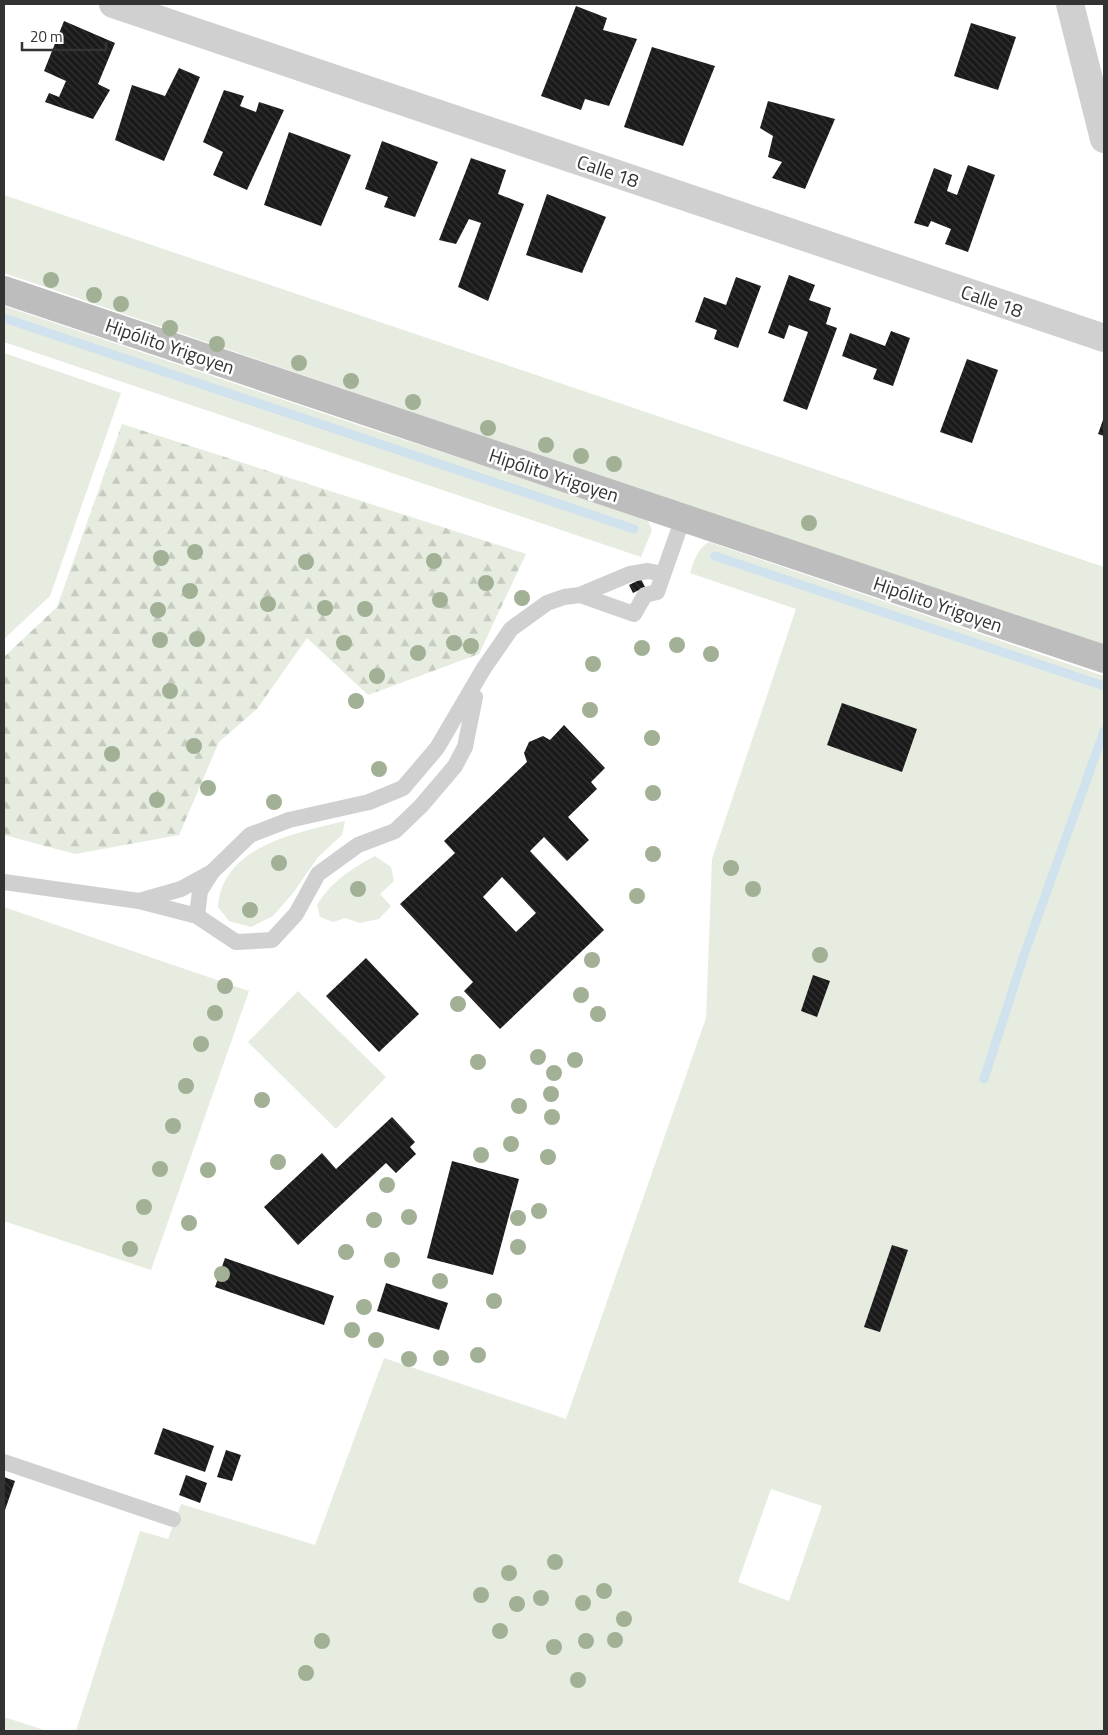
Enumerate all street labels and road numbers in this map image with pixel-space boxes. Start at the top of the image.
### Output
street label: Calle 18 [573,146,643,195]
street label: Calle 18 [957,276,1027,325]
street label: Hipólito Yrigoyen [102,310,239,381]
street label: Hipólito Yrigoyen [486,440,623,509]
street label: Hipólito Yrigoyen [870,568,1007,639]

